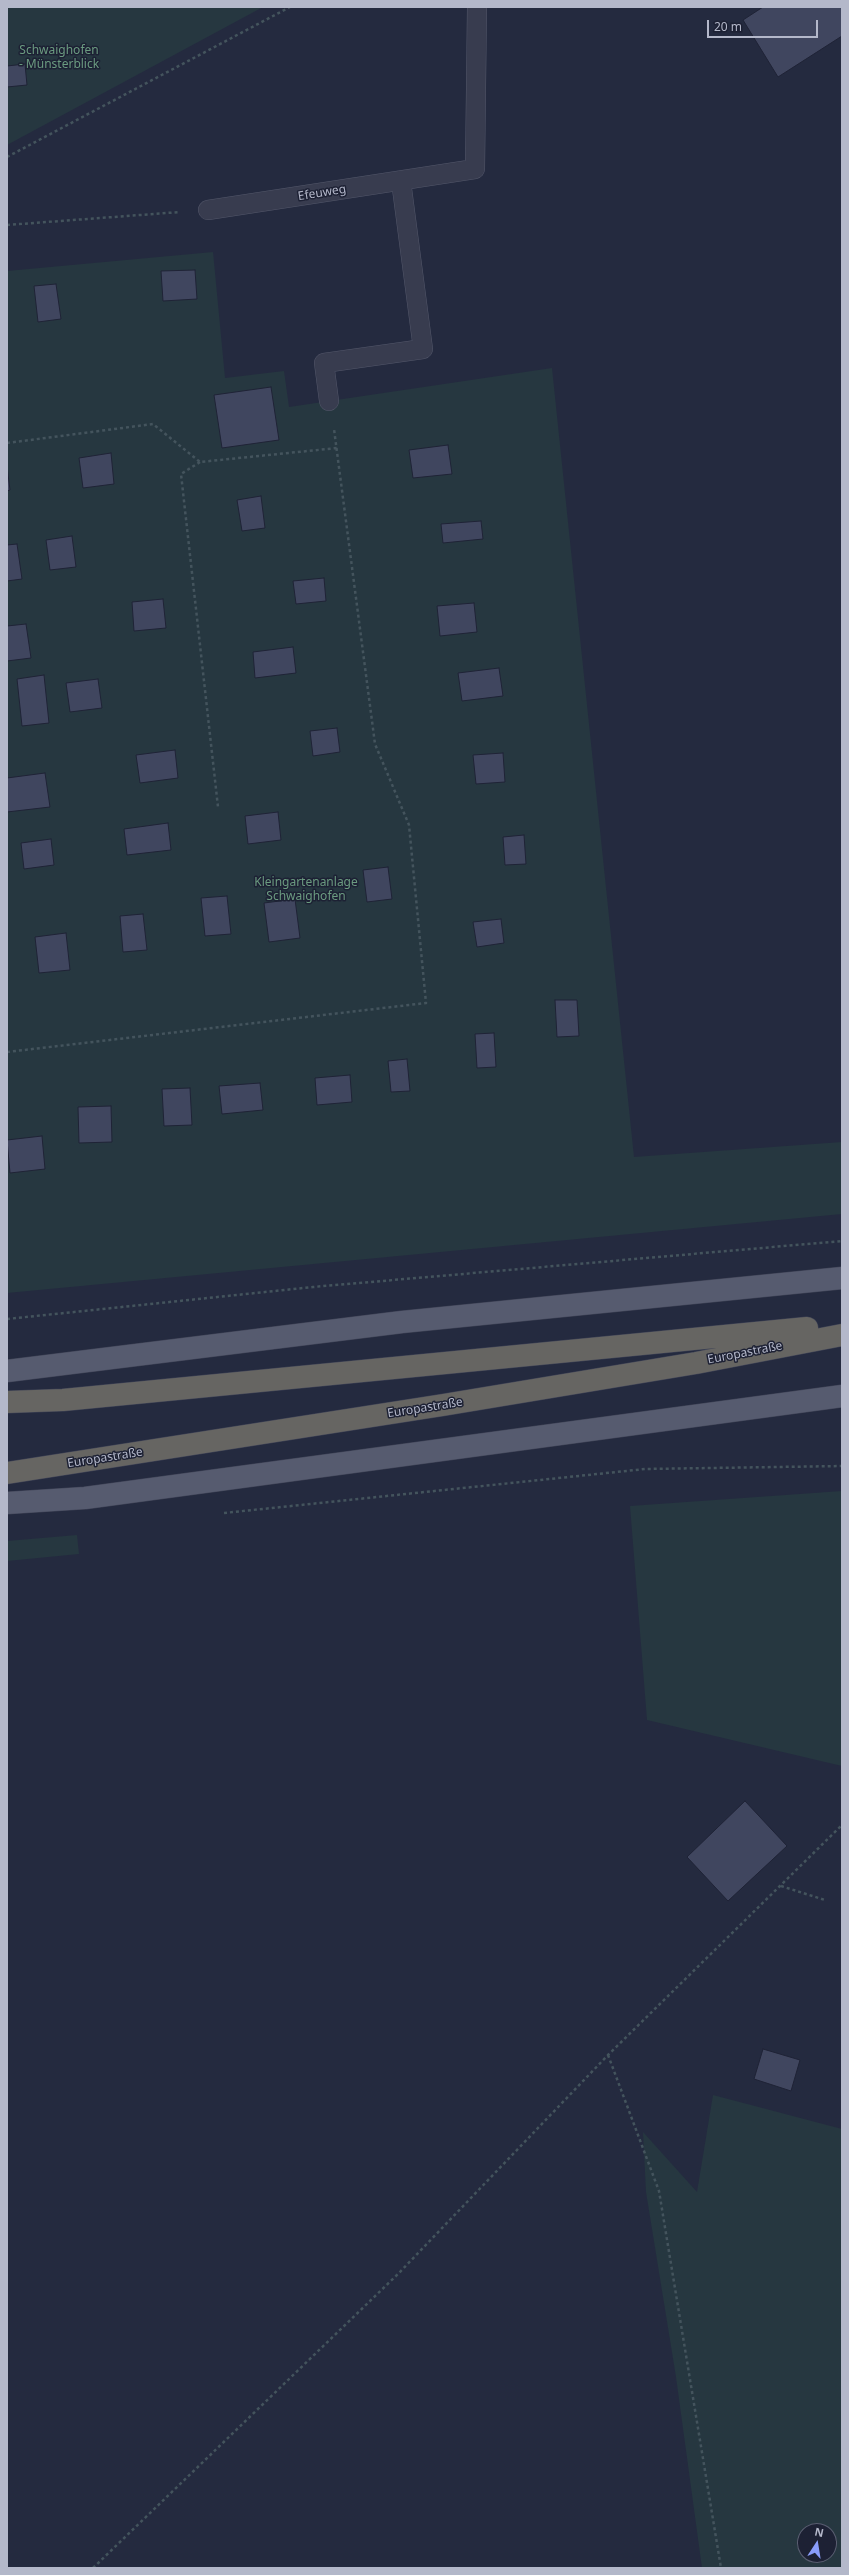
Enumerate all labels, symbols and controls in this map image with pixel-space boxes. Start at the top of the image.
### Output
scale bar [709,12,820,38]
text: 20 m [714,18,742,35]
park label: Schwaighofen - Münsterblick [19,44,99,72]
street label: Efeuweg [297,182,347,204]
park label: Kleingartenanlage Schwaighofen [254,876,358,904]
street label: Europastraße [706,1339,784,1367]
street label: Europastraße [386,1395,464,1421]
street label: Europastraße [66,1445,144,1471]
north arrow [797,2523,837,2563]
text: N [813,2523,825,2540]

